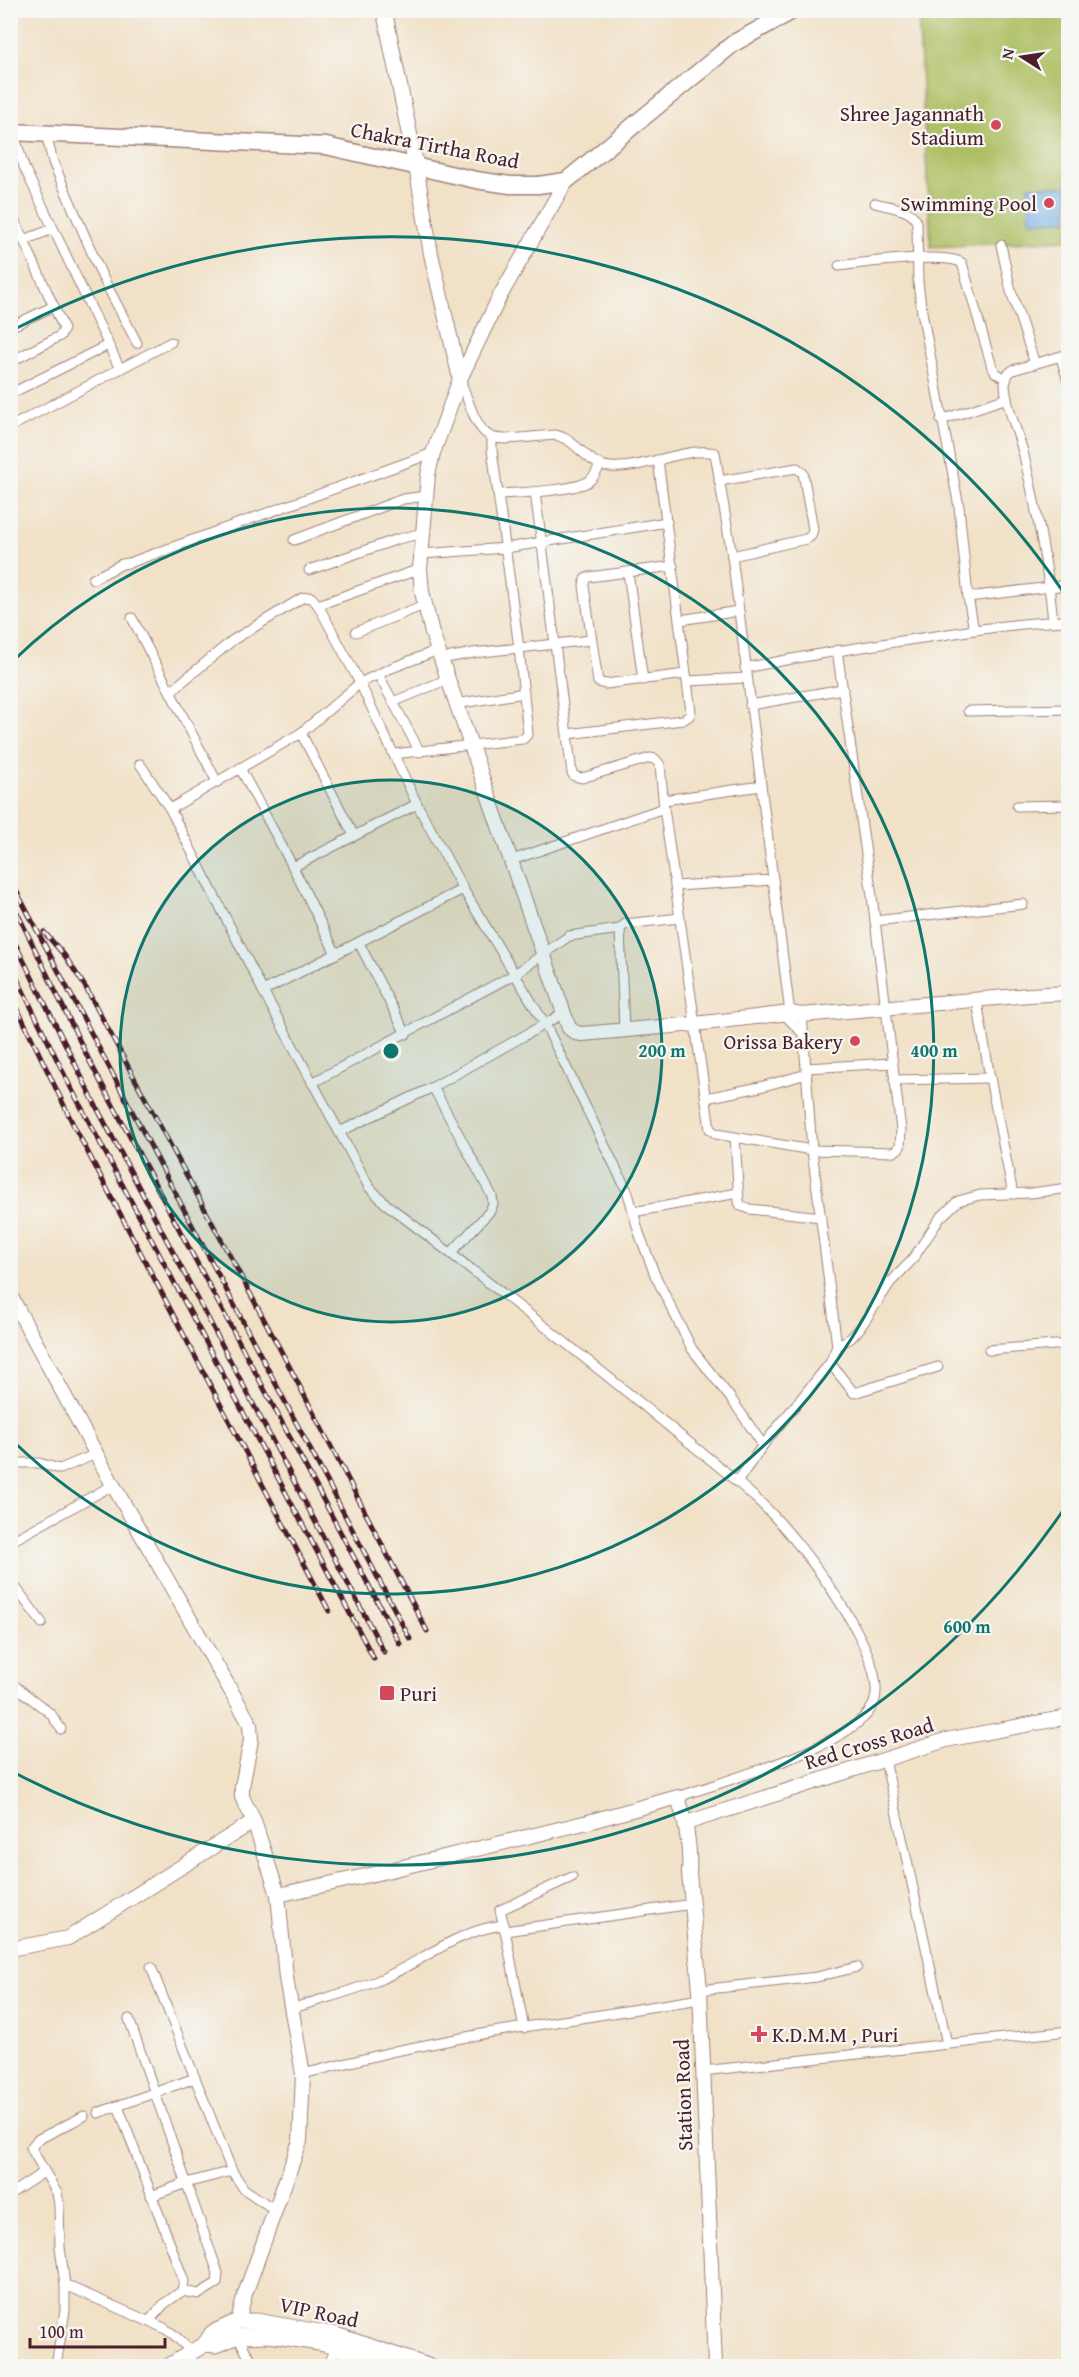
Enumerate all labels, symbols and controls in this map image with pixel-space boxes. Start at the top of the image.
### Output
north arrow [992,27,1052,87]
text: N [994,46,1020,62]
place label: Shree Jagannath Stadium [840,98,984,153]
street label: Chakra Tirtha Road [348,113,523,177]
marker: Shree Jagannath Stadium [989,118,1003,132]
place label: Swimming Pool [900,188,1037,219]
marker: Swimming Pool [1042,196,1056,210]
place label: Orissa Bakery [723,1026,844,1057]
marker: Orissa Bakery [848,1034,862,1048]
text: 200 m [638,1037,686,1064]
text: 400 m [910,1037,958,1064]
centre of rings [381,1041,401,1061]
text: 600 m [943,1613,991,1640]
place label: Puri [400,1678,437,1709]
marker: Puri [378,1684,396,1702]
street label: Red Cross Road [801,1708,938,1777]
place label: K.D.M.M , Puri [772,2019,899,2050]
marker: K.D.M.M , Puri [750,2025,768,2043]
street label: Station Road [666,2038,700,2151]
street label: VIP Road [277,2289,362,2336]
scale bar [30,2311,165,2349]
text: 100 m [39,2318,84,2345]

